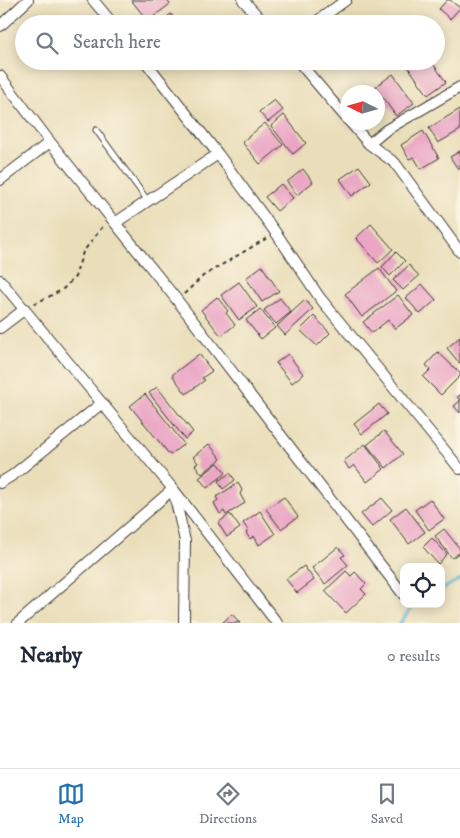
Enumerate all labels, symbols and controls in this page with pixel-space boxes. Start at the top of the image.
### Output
search box [15,15,445,70]
icon: search [33,29,61,57]
text: Search here [73,31,161,54]
north arrow [340,85,385,130]
map controls [400,563,445,608]
button: locate [400,563,445,608]
text: Nearby [20,643,82,669]
text: 0 results [387,646,440,666]
tab: Map [57,780,85,828]
tab: Directions [199,780,257,828]
tab: Saved [371,780,403,828]

